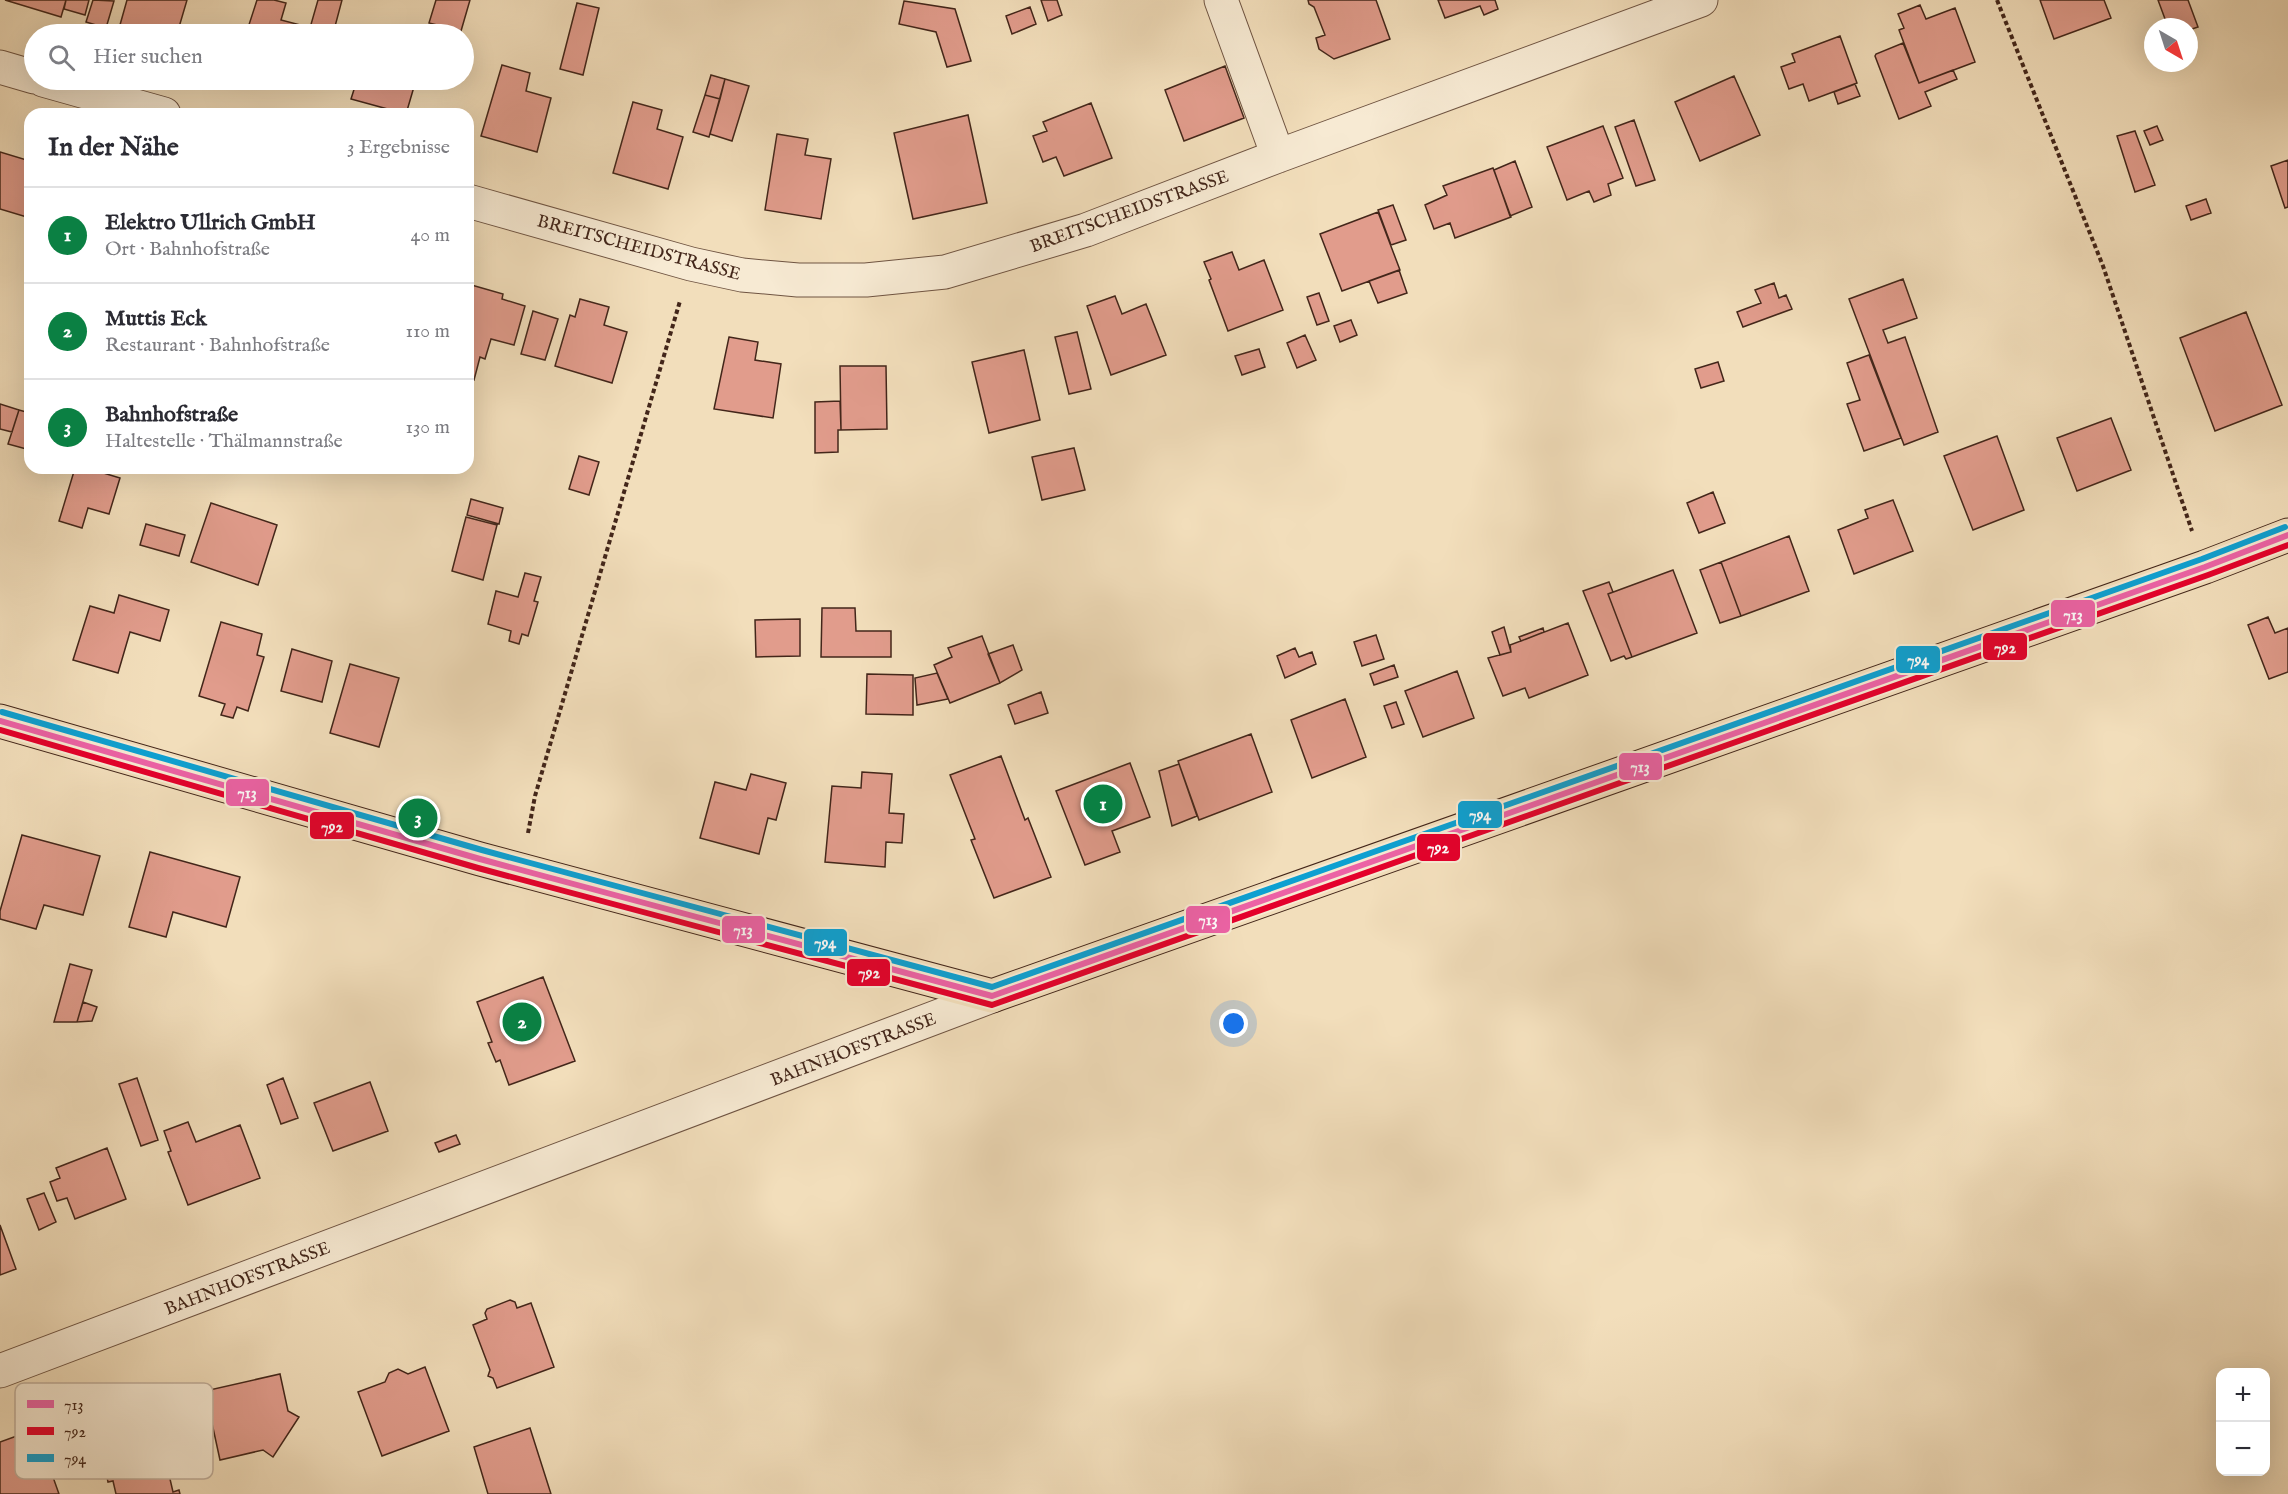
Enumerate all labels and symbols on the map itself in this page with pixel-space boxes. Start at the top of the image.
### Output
north arrow [2144,18,2198,72]
street label: BREITSCHEIDSTRASSE [1027,166,1232,259]
street label: BREITSCHEIDSTRASSE [534,210,743,287]
line badge: 713 [2050,599,2096,628]
text: 713 [2063,606,2083,626]
line badge: 792 [1982,632,2028,661]
text: 792 [1994,639,2016,659]
line badge: 794 [1895,645,1941,674]
text: 794 [1907,651,1930,671]
line badge: 713 [1618,752,1663,781]
text: 713 [1630,758,1650,778]
line badge: 713 [225,778,270,807]
pin: 1 [1084,782,1122,826]
text: 713 [237,784,257,804]
pin: 3 [398,796,438,840]
line badge: 794 [1457,800,1503,829]
text: 794 [1469,806,1492,826]
line badge: 792 [309,811,355,840]
text: 792 [321,818,343,838]
line badge: 792 [1416,833,1461,862]
text: 792 [1427,839,1449,859]
line badge: 713 [1185,905,1231,934]
text: 713 [1198,911,1218,931]
line badge: 713 [721,915,766,944]
text: 713 [733,921,753,941]
line badge: 794 [803,928,848,957]
text: 794 [814,934,837,954]
line badge: 792 [846,958,891,987]
text: 792 [858,964,880,984]
pin: 2 [502,1000,542,1044]
street label: BAHNHOFSTRASSE [767,1008,940,1093]
your location [1219,1009,1248,1038]
street label: BAHNHOFSTRASSE [161,1237,334,1322]
legend [15,1383,213,1479]
text: 713 [64,1396,83,1416]
text: 792 [64,1423,86,1443]
text: 794 [64,1450,86,1470]

